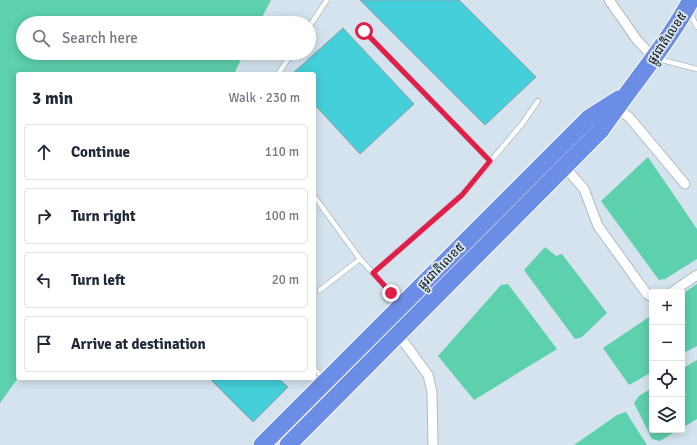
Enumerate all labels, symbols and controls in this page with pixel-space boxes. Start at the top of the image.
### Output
street label: ផ្លូវជាតិលេខ៥ [644,9,693,69]
search box [16,16,316,60]
route start [355,22,373,40]
icon: search [30,27,52,49]
text: Search here [62,29,138,47]
text: 3 min [32,88,73,109]
text: Walk · 230 m [229,90,300,106]
icon: ahead [33,141,55,163]
text: Continue [71,143,130,161]
text: 110 m [265,144,299,160]
icon: right [33,205,55,227]
text: Turn right [71,207,136,225]
text: 100 m [265,208,299,224]
street label: ផ្លូវជាតិលេខ៥ [415,240,470,295]
icon: left [33,269,55,291]
text: Turn left [71,271,125,289]
text: 20 m [272,272,299,288]
route end [382,284,400,302]
map controls [649,289,685,433]
button: + [649,289,685,325]
button: − [649,325,685,361]
icon: arrive [33,333,55,355]
text: Arrive at destination [71,335,206,353]
button: locate [649,361,685,397]
button: layers [649,397,685,433]

